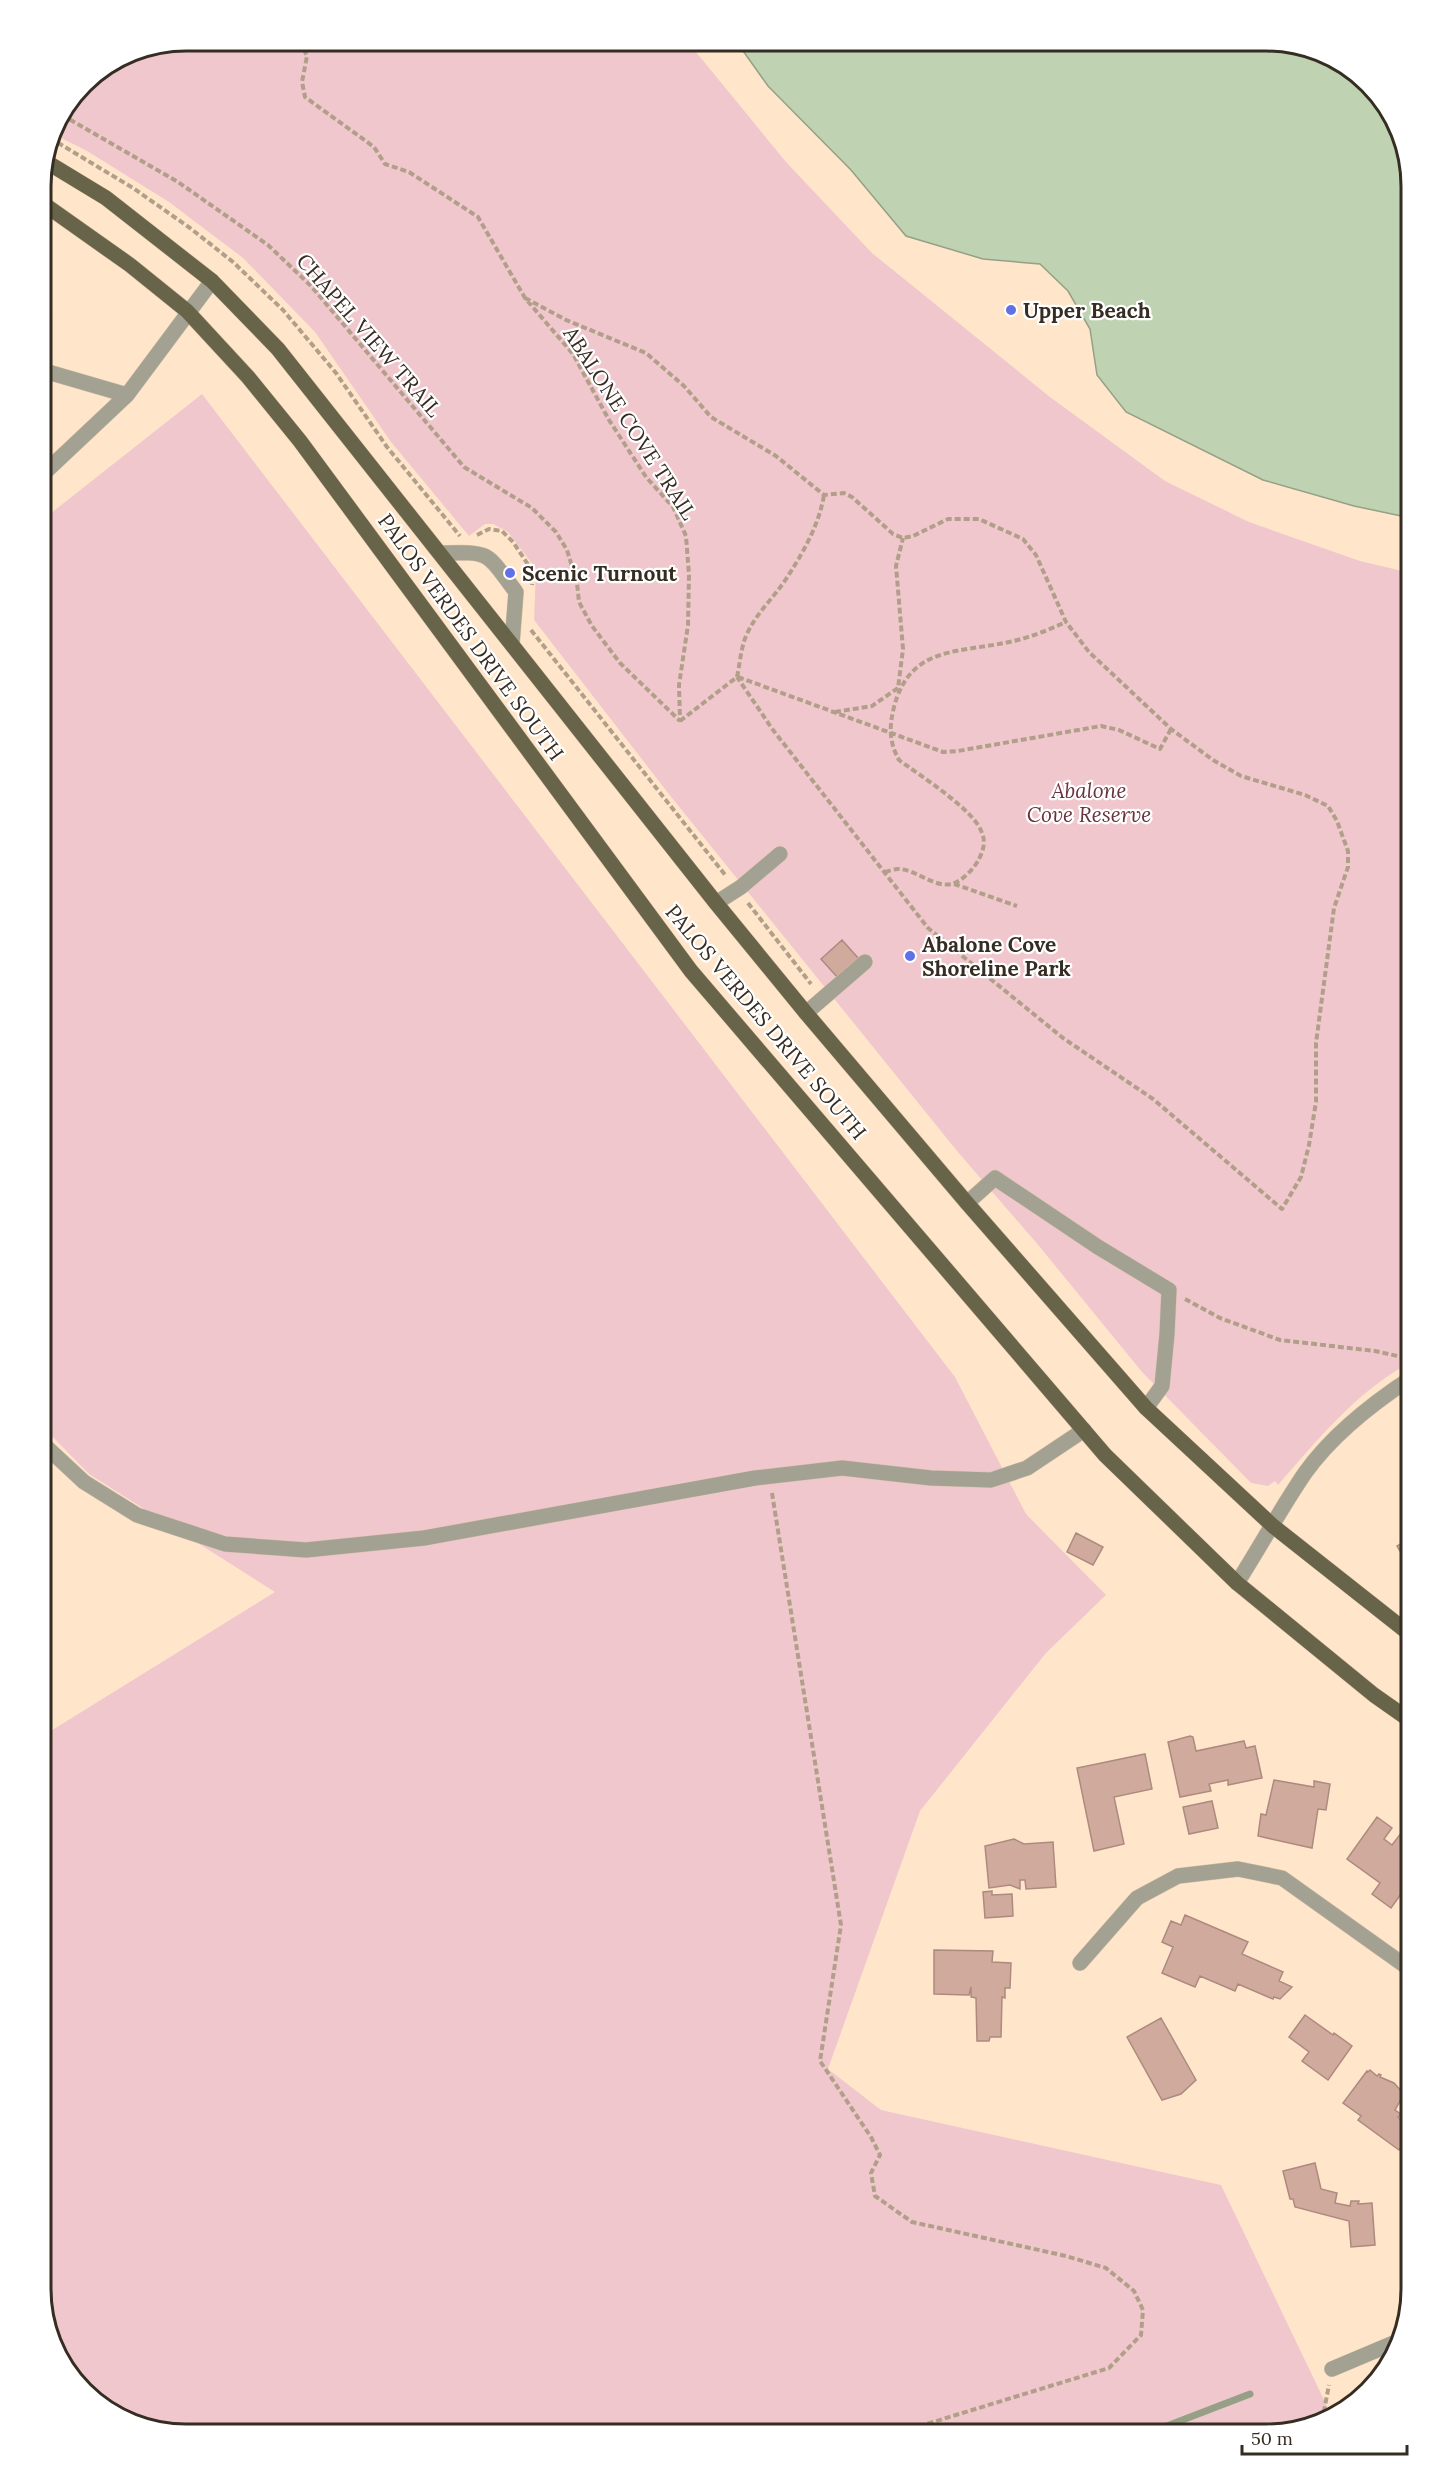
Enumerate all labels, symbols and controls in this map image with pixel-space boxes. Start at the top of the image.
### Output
street label: CHAPEL VIEW TRAIL [291,248,447,422]
place label: Upper Beach [1023,297,1151,324]
marker: Upper Beach [1004,303,1018,317]
street label: ABALONE COVE TRAIL [557,321,703,525]
street label: PALOS VERDES DRIVE SOUTH [372,508,570,766]
place label: Scenic Turnout [522,560,677,587]
marker: Scenic Turnout [503,566,517,580]
park label: Abalone Cove Reserve [1027,777,1151,828]
street label: PALOS VERDES DRIVE SOUTH [660,899,872,1145]
place label: Abalone Cove Shoreline Park [922,931,1071,982]
marker: Abalone Cove Shoreline Park [903,949,917,963]
scale bar [1242,2418,1407,2456]
text: 50 m [1251,2427,1293,2450]

